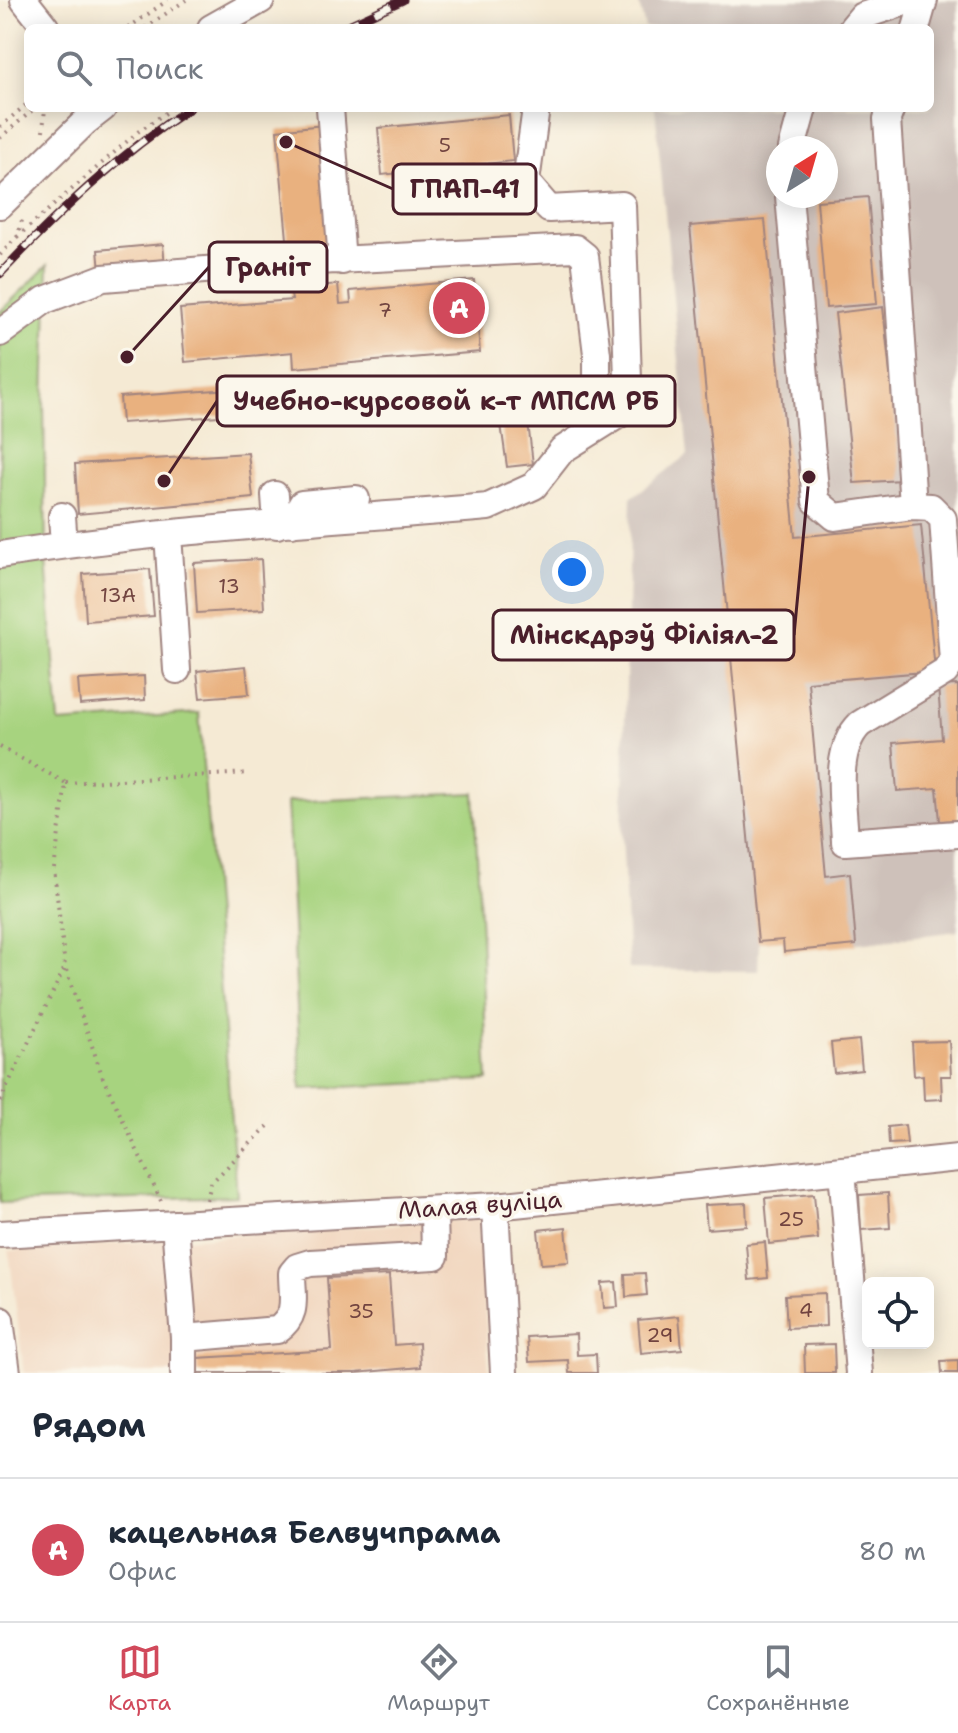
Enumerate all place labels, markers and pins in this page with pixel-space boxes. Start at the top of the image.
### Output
callout: ГПАП-41 [393,164,536,214]
callout: Граніт [209,242,327,292]
pin: A [433,278,485,338]
callout: Учебно-курсовой к-т МПСМ РБ [217,376,675,426]
callout: Мінскдрэў Філіял-2 [493,610,794,660]

